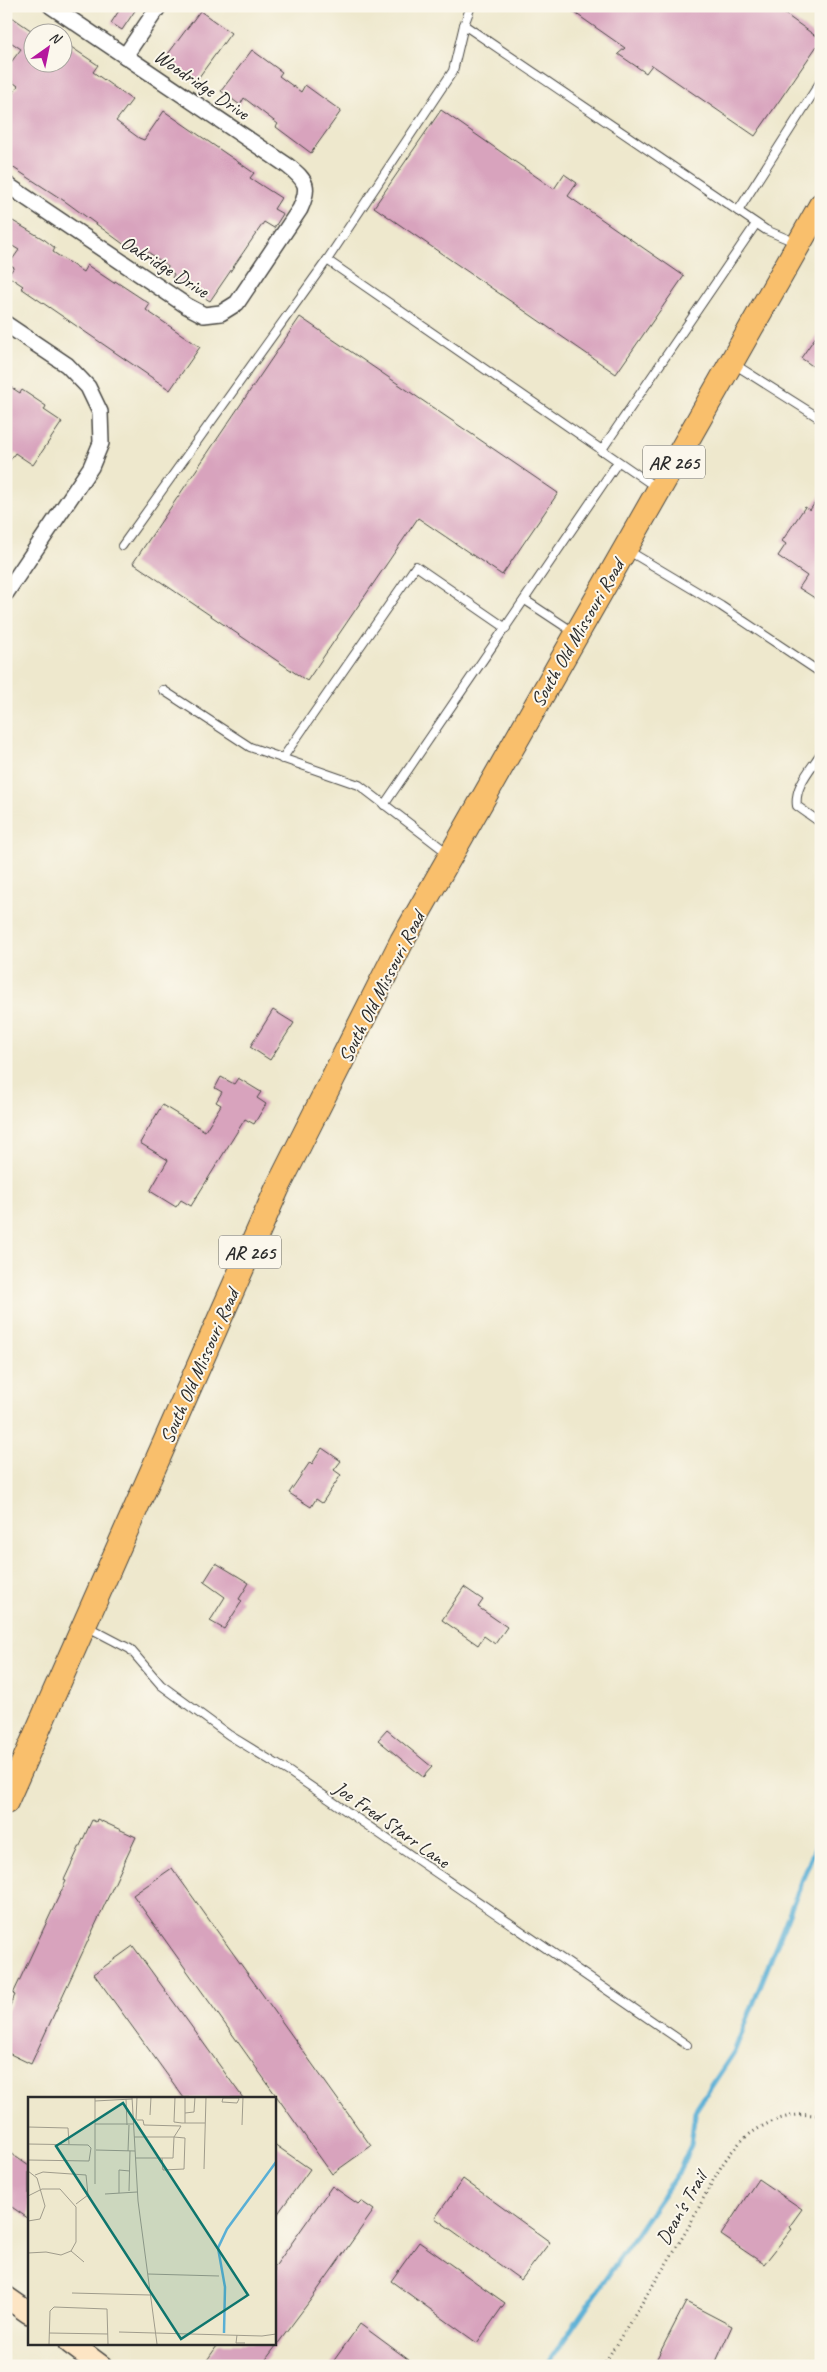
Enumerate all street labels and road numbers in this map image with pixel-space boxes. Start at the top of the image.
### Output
street label: Woodridge Drive [149,44,255,126]
street label: Oakridge Drive [116,230,215,304]
road number: AR 265 [643,446,705,478]
street label: South Old Missouri Road [525,552,631,712]
street label: South Old Missouri Road [333,905,432,1067]
road number: AR 265 [219,1236,281,1268]
street label: South Old Missouri Road [154,1282,246,1447]
street label: Joe Fred Starr Lane [328,1775,456,1874]
street label: Dean's Trail [650,2164,714,2249]

